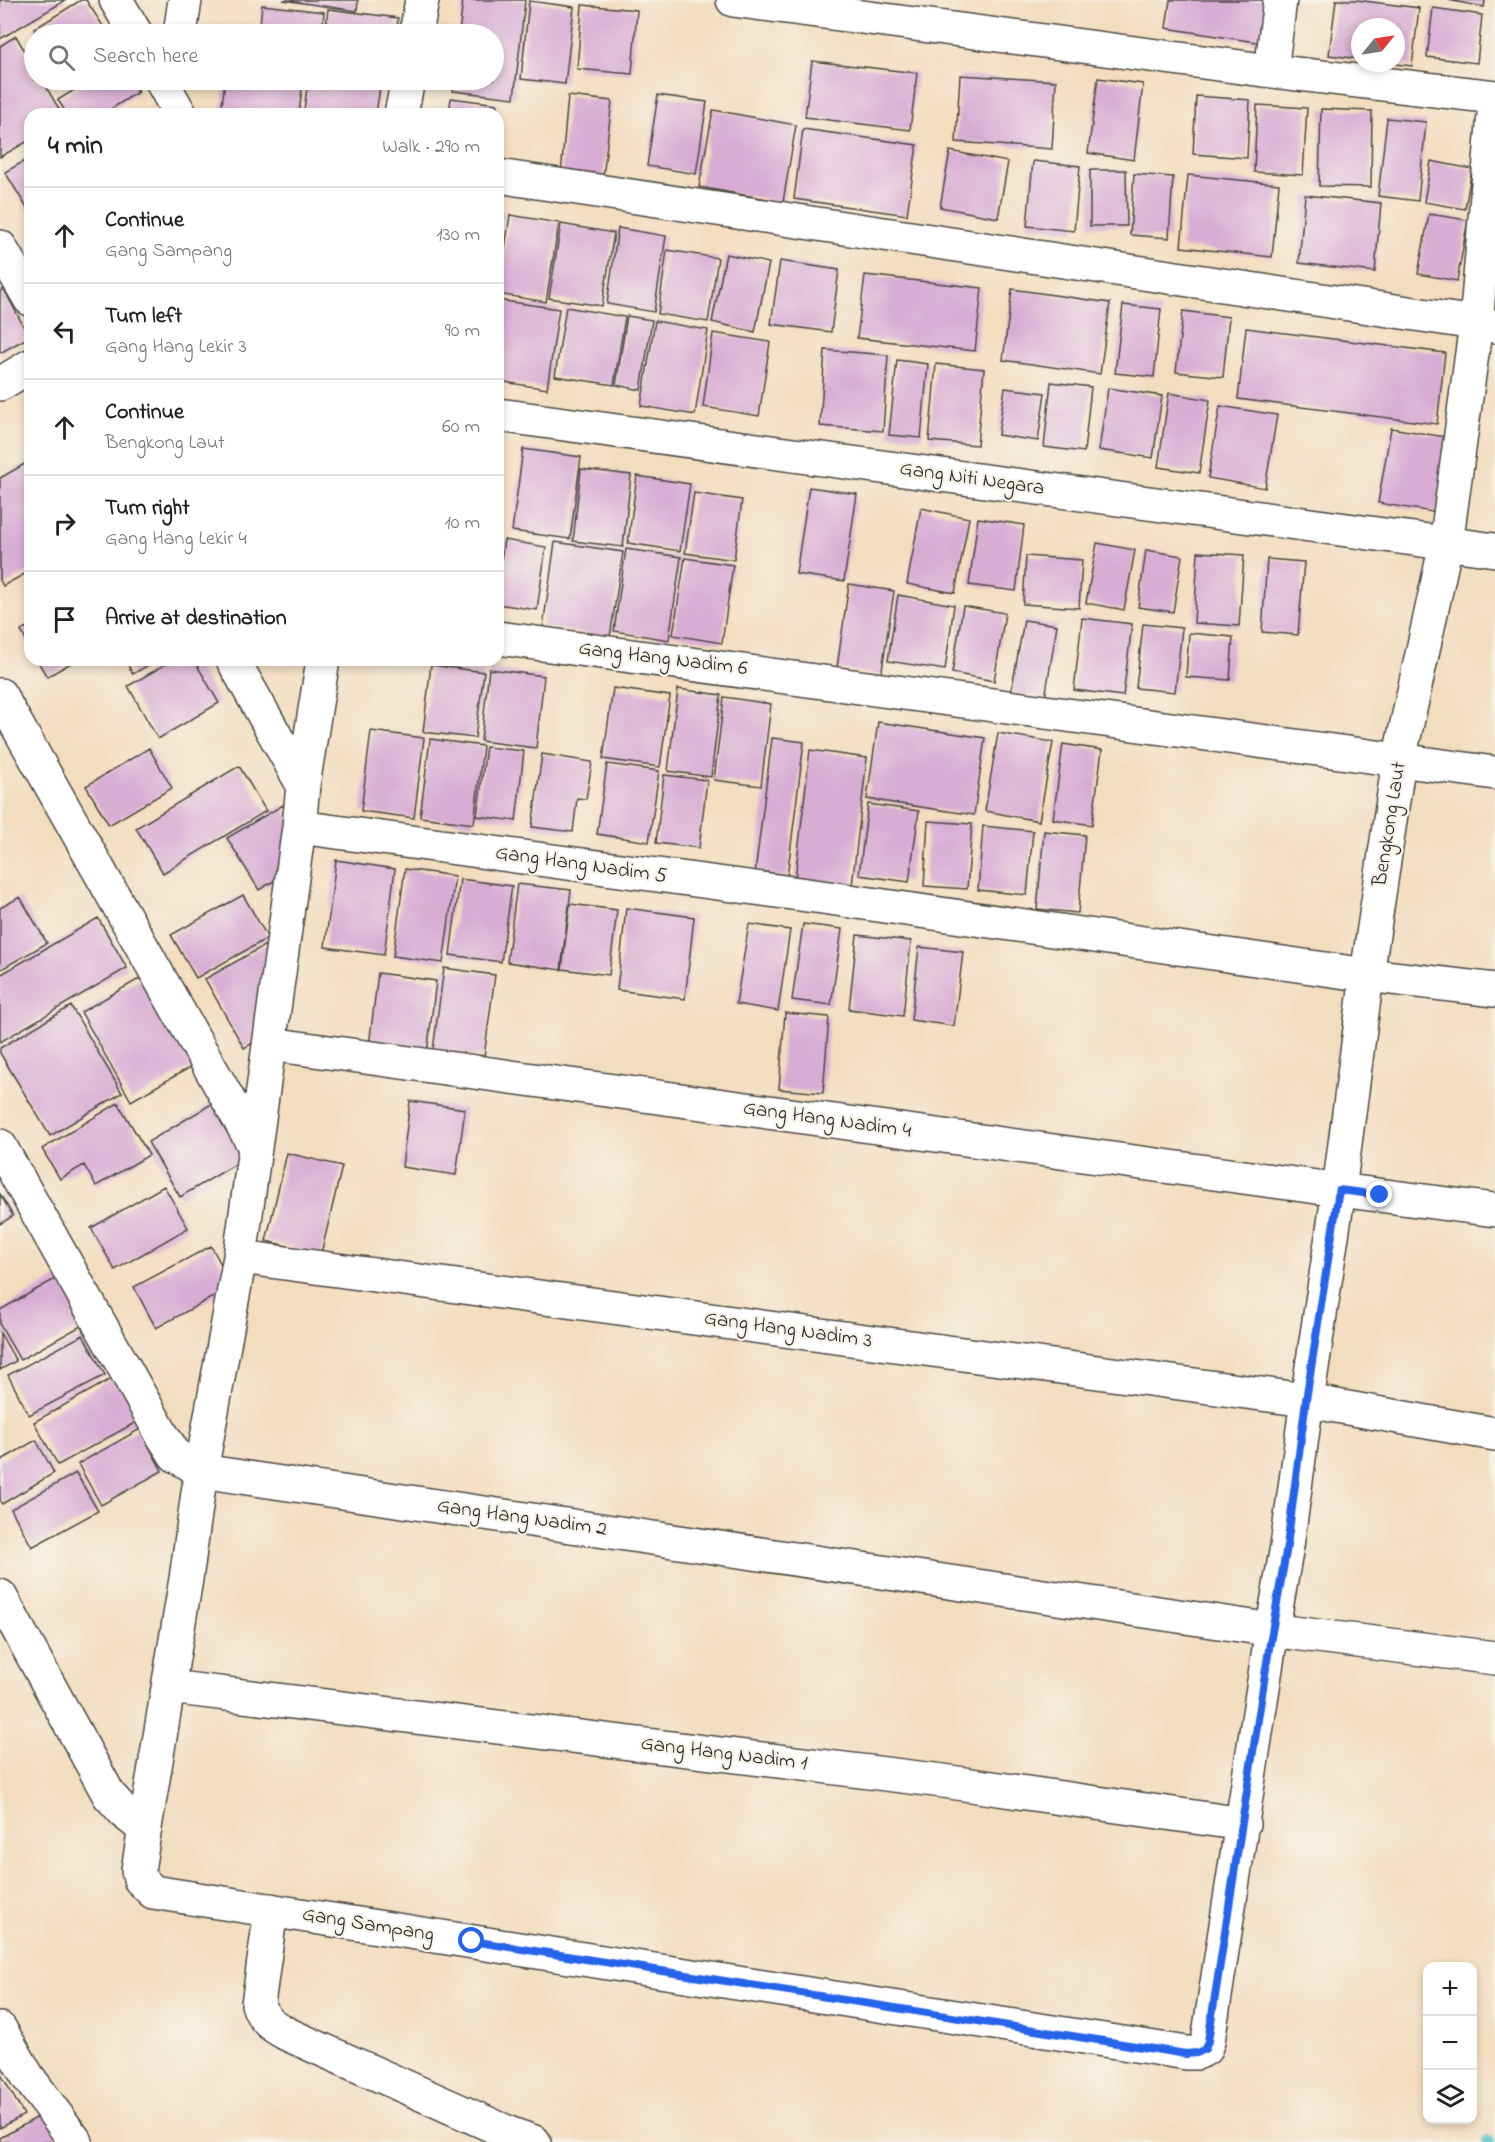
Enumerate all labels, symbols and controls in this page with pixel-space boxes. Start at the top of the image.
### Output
north arrow [1351,18,1405,72]
search box [24,24,504,90]
icon: search [45,41,78,74]
text: Search here [93,41,198,73]
text: 4 min [48,128,103,166]
text: Walk · 290 m [382,133,480,162]
text: Continue [105,205,184,237]
icon: ahead [48,219,81,252]
text: 130 m [436,221,480,250]
text: Gang Sampang [105,237,232,266]
text: Turn left [105,301,182,333]
icon: left [48,315,81,348]
text: 90 m [445,317,480,346]
text: Gang Hang Lekir 3 [105,333,247,362]
text: Continue [105,397,184,429]
icon: ahead [48,411,81,444]
text: 60 m [442,413,480,442]
text: Bengkong Laut [105,429,225,458]
street label: Gang Niti Negara [897,454,1046,506]
text: Turn right [105,493,190,525]
icon: right [48,507,81,540]
text: 10 m [444,509,480,538]
text: Gang Hang Lekir 4 [105,525,247,554]
icon: arrive [48,603,81,636]
text: Arrive at destination [105,603,287,635]
street label: Gang Hang Nadim 6 [577,634,749,686]
street label: Bengkong Laut [1365,760,1417,890]
street label: Gang Hang Nadim 5 [493,838,669,894]
street label: Gang Hang Nadim 4 [741,1093,913,1149]
route end [1366,1181,1392,1207]
street label: Gang Hang Nadim 3 [702,1303,874,1359]
street label: Gang Hang Nadim 2 [435,1491,609,1547]
street label: Gang Hang Nadim 1 [639,1729,809,1781]
street label: Gang Sampang [300,1900,436,1952]
route start [458,1927,484,1953]
map controls [1423,1962,1477,2124]
button: + [1423,1962,1477,2016]
button: − [1423,2016,1477,2070]
button: layers [1423,2070,1477,2124]

